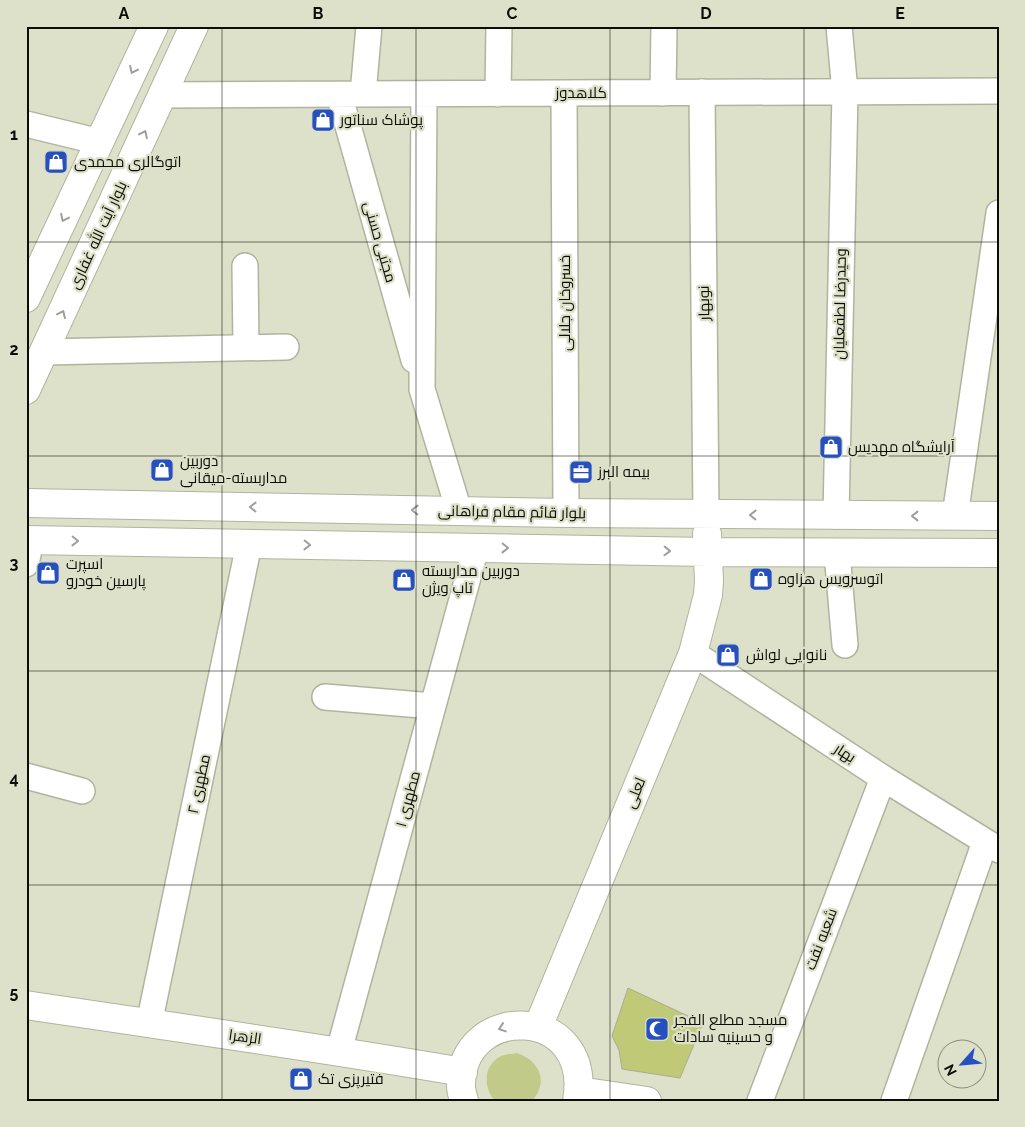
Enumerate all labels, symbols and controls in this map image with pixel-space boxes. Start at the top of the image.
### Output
text: A [119,4,130,23]
text: B [313,4,324,23]
text: C [507,4,518,23]
text: D [700,4,712,23]
text: E [895,4,905,23]
one-way arrow [129,65,139,74]
street label: کلاهدوز [554,84,607,102]
shop icon: پوشاک سناتور [310,107,336,133]
place label: پوشاک سناتور [339,111,423,130]
text: 1 [10,125,18,144]
one-way arrow [138,131,148,140]
shop icon: اتوگالری محمدی [43,149,69,175]
place label: اتوگالری محمدی [74,153,181,172]
street label: بلوار آیت الله غفاری [64,178,132,292]
street label: مجتبی حسنی [359,199,400,285]
one-way arrow [60,213,71,222]
street label: وحیدرضا لطفعلیان [830,248,851,360]
street label: خسروخان جلالی [556,255,575,351]
street label: نوبهار [695,285,714,322]
one-way arrow [55,310,66,319]
text: 2 [9,340,19,359]
shop icon: آرایشگاه مهدیس [818,434,844,460]
place label: آرایشگاه مهدیس [848,438,955,457]
place label: دوربین مداربسته-میقانی [180,452,287,488]
shop icon: دوربین مداربسته-میقانی [149,457,175,483]
office icon: بیمه البرز [568,459,594,485]
place label: بیمه البرز [597,463,650,481]
one-way arrow [248,502,256,512]
street label: بلوار قائم مقام فراهانی [438,502,586,523]
one-way arrow [411,505,418,515]
one-way arrow [748,509,756,520]
one-way arrow [911,511,918,521]
one-way arrow [72,536,79,546]
one-way arrow [304,540,312,551]
one-way arrow [502,543,509,553]
one-way arrow [664,545,672,556]
text: 3 [10,554,19,573]
place label: اسپرت پارسین خودرو [66,555,146,591]
shop icon: اسپرت پارسین خودرو [35,560,61,586]
place label: دوربین مداربسته تاپ ویژن [422,562,520,598]
shop icon: اتوسرویس هزاوه [748,566,774,592]
shop icon: دوربین مداربسته تاپ ویژن [391,567,417,593]
place label: اتوسرویس هزاوه [778,570,883,589]
shop icon: نانوایی لواش [715,642,741,668]
place label: نانوایی لواش [746,646,827,665]
street label: بهار [829,739,859,767]
street label: مطهری ۲ [184,753,215,816]
text: 4 [9,769,19,788]
street label: مطهری ۱ [392,769,425,829]
street label: لعلی [621,775,650,811]
street label: شعبه نفت [801,906,841,972]
text: 5 [10,983,19,1002]
place label: مسجد مطلع الفجر و حسینیه سادات [673,1011,787,1046]
mosque icon: مسجد مطلع الفجر و حسینیه سادات [644,1016,670,1042]
one-way arrow [498,1023,506,1033]
street label: الزهرا [227,1026,263,1048]
north arrow [938,1040,988,1090]
text: N [941,1062,960,1078]
shop icon: فتیرپزی تک [288,1066,314,1092]
place label: فتیرپزی تک [318,1070,384,1089]

